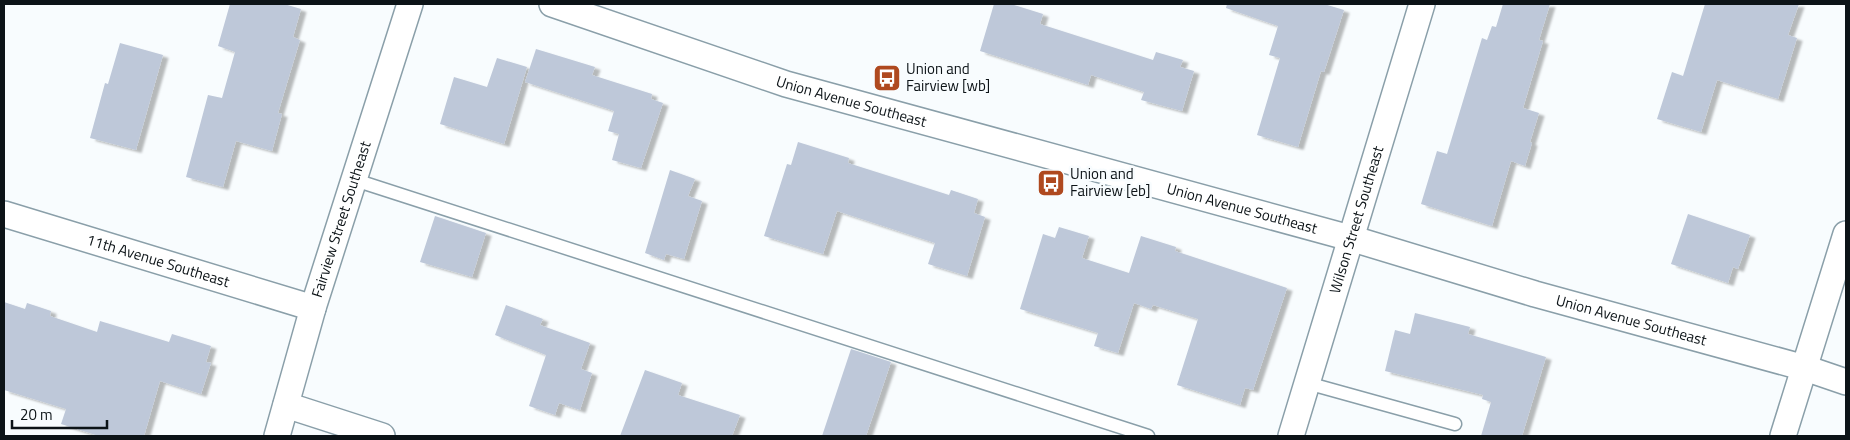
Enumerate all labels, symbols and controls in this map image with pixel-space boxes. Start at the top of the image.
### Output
place label: Union and Fairview [wb] [906,57,990,97]
bus stop icon: Union and Fairview [wb] [872,63,902,93]
street label: Union Avenue Southeast [773,69,930,133]
street label: Fairview Street Southeast [305,137,377,300]
street label: Wilson Street Southeast [1323,142,1390,296]
place label: Union and Fairview [eb] [1070,162,1150,202]
bus stop icon: Union and Fairview [eb] [1036,168,1066,198]
street label: Union Avenue Southeast [1164,176,1321,240]
street label: 11th Avenue Southeast [84,228,233,293]
street label: Union Avenue Southeast [1553,288,1710,352]
scale bar [12,398,108,430]
text: 20 m [20,403,53,426]

